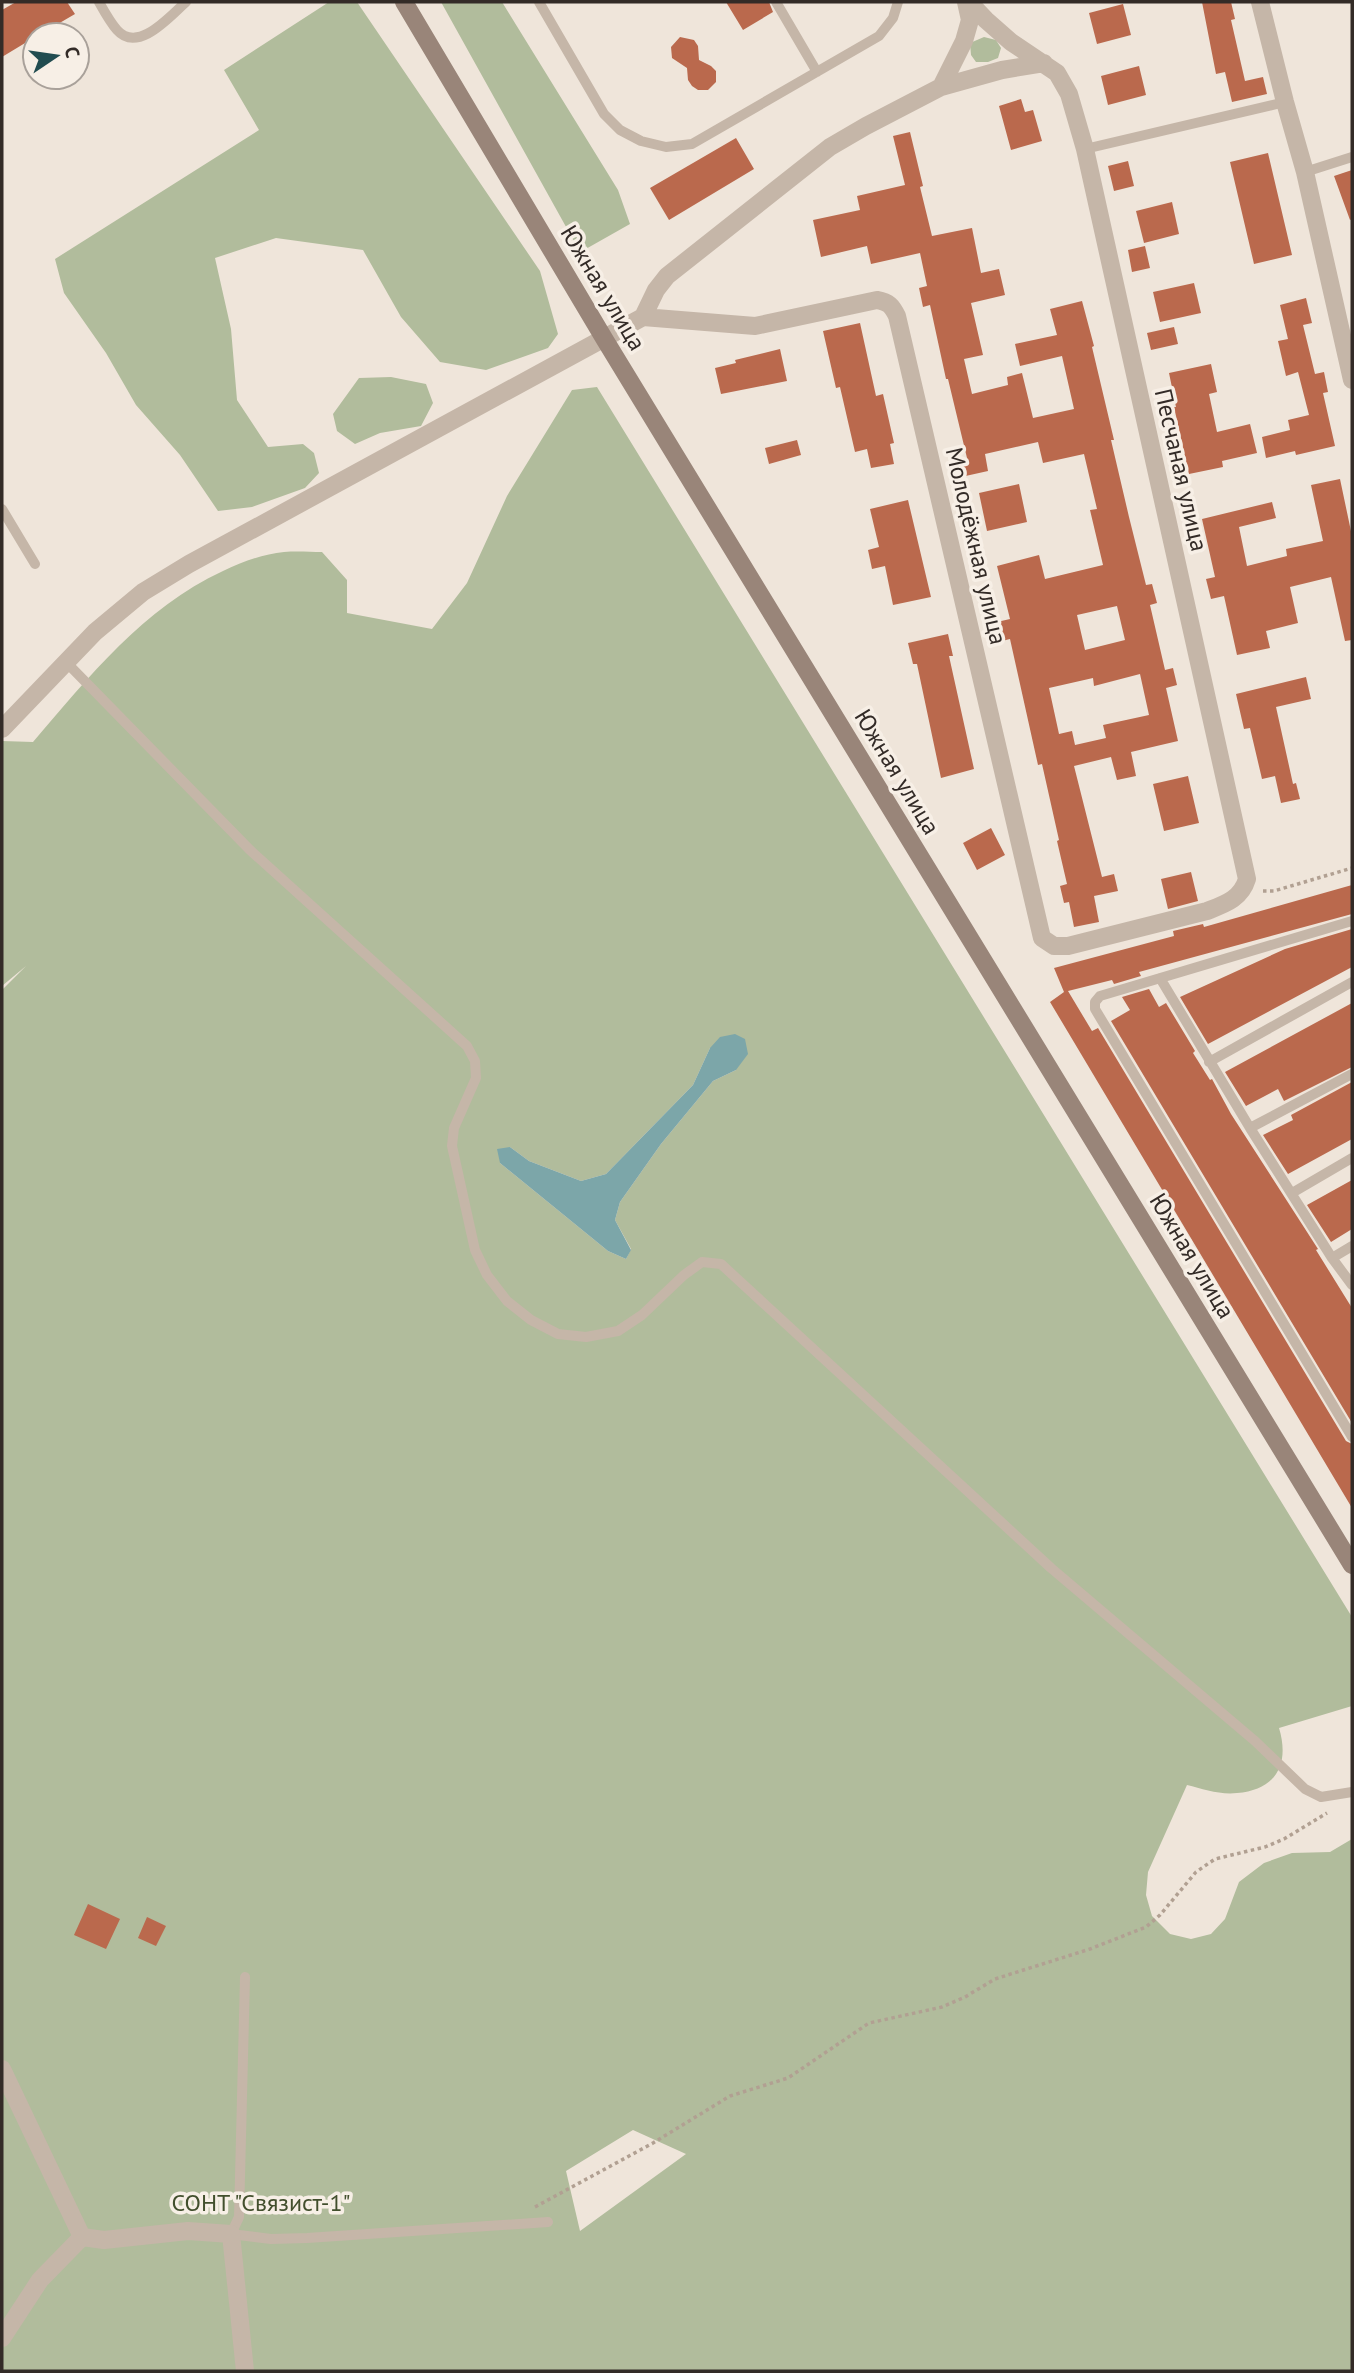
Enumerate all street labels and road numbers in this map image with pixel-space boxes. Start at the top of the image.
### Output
street label: Южная улица [554,219,653,356]
street label: Песчаная улица [1148,386,1215,554]
street label: Молодёжная улица [939,444,1014,647]
street label: Южная улица [848,703,947,840]
street label: Южная улица [1143,1187,1242,1324]

